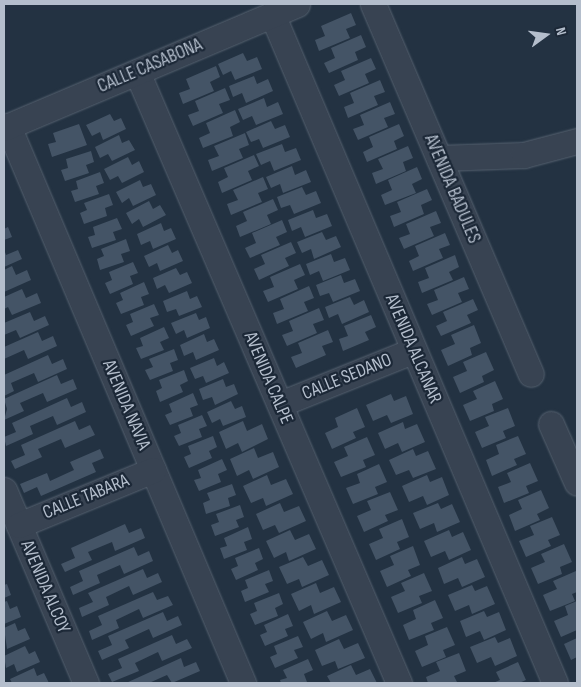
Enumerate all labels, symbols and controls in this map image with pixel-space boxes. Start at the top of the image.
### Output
north arrow [521,10,571,60]
text: N [552,26,570,37]
street label: CALLE CASABONA [94,34,206,98]
street label: AVENIDA BADULES [419,131,485,247]
street label: AVENIDA ALCANAR [380,291,446,407]
street label: AVENIDA CALPE [238,328,298,428]
street label: CALLE SEDANO [299,349,395,405]
street label: AVENIDA NAVIA [97,357,155,453]
street label: CALLE TABARA [40,469,132,525]
street label: AVENIDA ALCOY [15,537,75,637]

